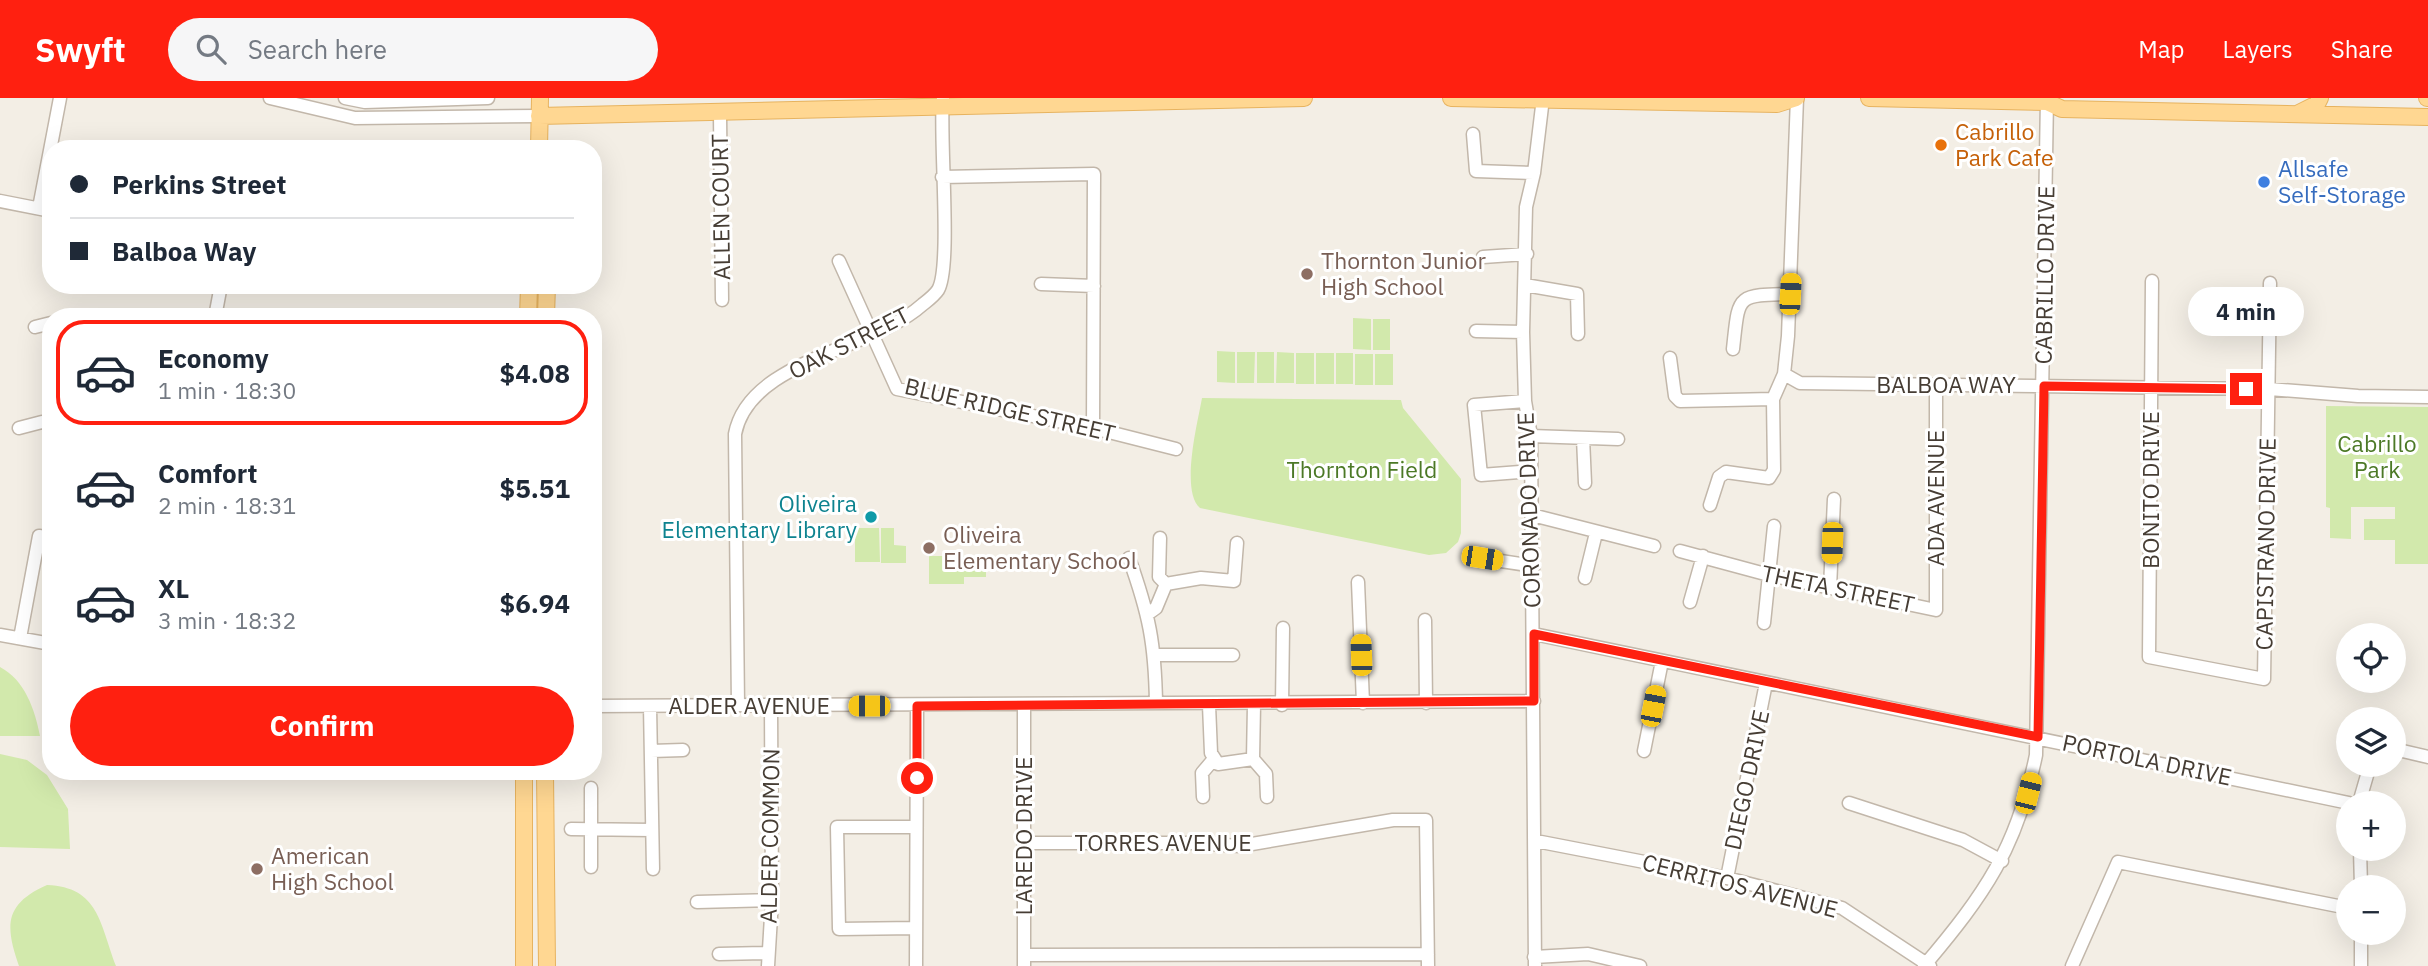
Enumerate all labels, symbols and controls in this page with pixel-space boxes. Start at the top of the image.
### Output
search box [168,18,658,81]
text: Swyft [35,28,126,71]
icon: search [192,30,230,68]
text: Search here [248,32,387,66]
text: Map [2138,33,2185,65]
text: Layers [2223,33,2293,65]
text: Share [2331,33,2393,65]
place label: Cabrillo Park Cafe [1955,116,2054,172]
street label: ALLEN COURT [704,134,736,280]
marker: Cabrillo Park Cafe [1933,137,1949,153]
place label: Allsafe Self-Storage [2278,153,2406,209]
text: Perkins Street [112,167,286,201]
marker: Allsafe Self-Storage [2256,174,2272,190]
street label: CABRILLO DRIVE [2027,185,2061,365]
text: Balboa Way [112,234,256,268]
place label: Thornton Junior High School [1321,245,1486,301]
marker: Thornton Junior High School [1299,266,1315,282]
car [1779,272,1802,316]
callout: 4 min [2188,288,2304,336]
text: 4 min [2216,296,2276,326]
street label: OAK STREET [783,299,914,385]
icon: car [74,341,137,404]
text: Economy [158,341,269,375]
text: $4.08 [500,356,570,390]
street label: BALBOA WAY [1876,369,2016,399]
street label: BLUE RIDGE STREET [902,370,1119,448]
route end [2230,373,2262,405]
text: 1 min · 18:30 [158,375,296,405]
street label: BONITO DRIVE [2135,411,2165,569]
street label: CORONADO DRIVE [1510,412,1546,608]
park label: Cabrillo Park [2337,428,2417,484]
street label: ADA AVENUE [1920,430,1950,566]
street label: CAPISTRANO DRIVE [2248,437,2282,651]
park label: Thornton Field [1287,454,1437,484]
icon: car [74,456,137,519]
text: Comfort [158,456,257,490]
text: $5.51 [500,471,570,505]
place label: Oliveira Elementary Library [662,488,858,544]
text: 2 min · 18:31 [158,490,296,520]
marker: Oliveira Elementary Library [863,509,879,525]
place label: Oliveira Elementary School [943,519,1137,575]
car [1821,522,1844,564]
marker: Oliveira Elementary School [921,540,937,556]
car [1460,544,1505,572]
street label: THETA STREET [1759,557,1917,619]
icon: car [74,571,137,634]
text: XL [158,571,189,605]
text: $6.94 [500,586,570,620]
text: 3 min · 18:32 [158,605,296,635]
map controls [2336,623,2406,945]
button: locate [2336,623,2406,693]
car [1350,634,1373,676]
car [1639,683,1668,729]
button: Confirm [70,686,574,766]
street label: ALDER AVENUE [668,690,830,720]
car [849,696,891,717]
street label: DIEGO DRIVE [1717,707,1776,853]
button: layers [2336,707,2406,777]
street label: PORTOLA DRIVE [2060,726,2235,792]
street label: ALDER COMMON [752,748,786,924]
street label: LAREDO DRIVE [1008,757,1038,915]
route start [901,762,933,794]
car [2013,770,2044,816]
button: + [2336,791,2406,861]
street label: TORRES AVENUE [1074,827,1252,857]
place label: American High School [271,840,394,896]
street label: CERRITOS AVENUE [1639,846,1841,924]
marker: American High School [249,861,265,877]
button: − [2336,875,2406,945]

